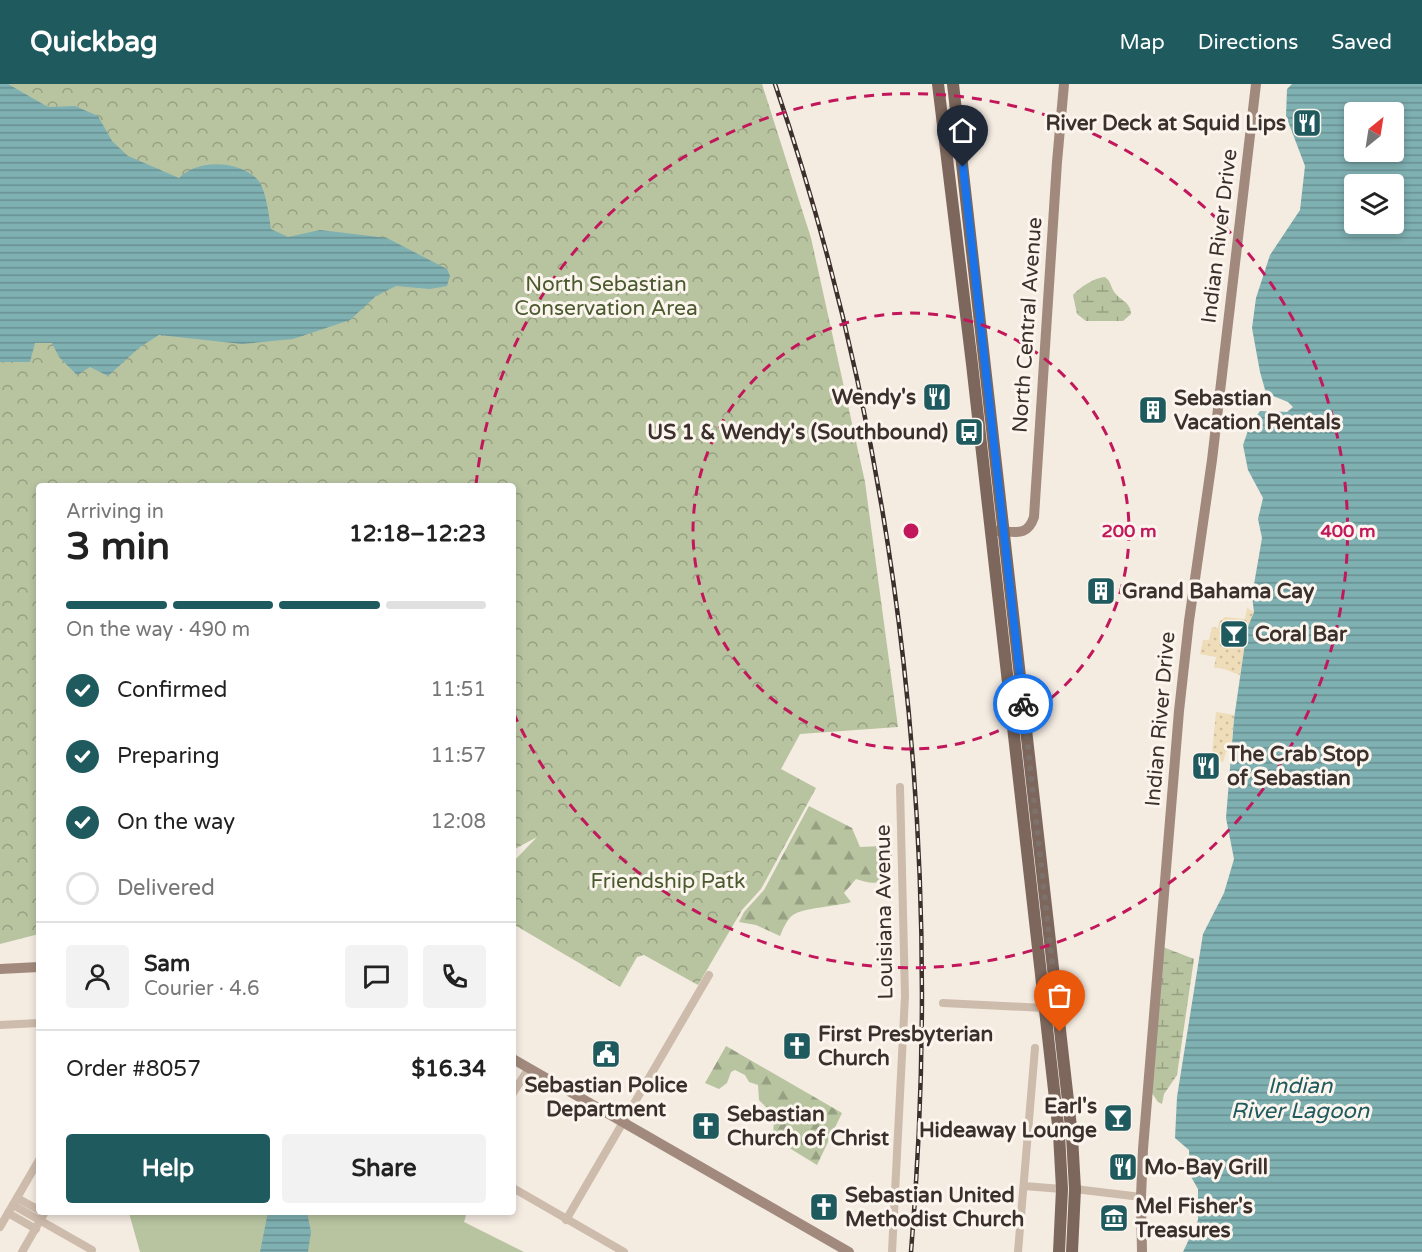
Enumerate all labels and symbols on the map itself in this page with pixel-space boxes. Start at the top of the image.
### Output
north arrow [1344,102,1404,162]
pin [937,105,988,167]
restaurant icon: River Deck at Squid Lips [1291,107,1323,139]
place label: River Deck at Squid Lips [1045,111,1286,136]
street label: Indian River Drive [1196,147,1243,325]
street label: North Central Avenue [1007,216,1048,434]
park label: North Sebastian Conservation Area [514,272,698,321]
restaurant icon: Wendy's [921,381,953,413]
place label: Wendy's [832,385,916,410]
place label: Sebastian Vacation Rentals [1174,386,1341,435]
building icon: Sebastian Vacation Rentals [1137,394,1169,426]
bus stop icon: US 1 & Wendy's (Southbound) [953,416,985,448]
place label: US 1 & Wendy's (Southbound) [647,420,948,445]
text: 200 m [1101,520,1157,542]
text: 400 m [1320,520,1376,542]
centre of rings [901,521,921,541]
building icon: Grand Bahama Cay [1085,575,1117,607]
place label: Grand Bahama Cay [1122,579,1315,604]
bar icon: Coral Bar [1218,618,1250,650]
place label: Coral Bar [1255,622,1348,647]
street label: Indian River Drive [1140,630,1181,807]
courier [993,674,1053,734]
place label: The Crab Stop of Sebastian [1226,742,1369,791]
restaurant icon: The Crab Stop of Sebastian [1190,750,1222,782]
street label: Louisiana Avenue [870,824,899,1000]
park label: Friendship Patk [591,869,745,894]
pin [1034,970,1085,1032]
place label: First Presbyterian Church [818,1022,993,1071]
church icon: First Presbyterian Church [781,1030,813,1062]
public building icon: Sebastian Police Department [590,1038,622,1070]
place label: Sebastian Police Department [524,1073,688,1122]
water label: Indian River Lagoon [1231,1073,1370,1124]
place label: Earl's Hideaway Lounge [919,1094,1097,1143]
place label: Sebastian Church of Christ [727,1102,889,1151]
bar icon: Earl's Hideaway Lounge [1102,1102,1134,1134]
church icon: Sebastian Church of Christ [690,1110,722,1142]
restaurant icon: Mo-Bay Grill [1107,1151,1139,1183]
place label: Mo-Bay Grill [1144,1155,1268,1180]
place label: Sebastian United Methodist Church [845,1183,1024,1232]
church icon: Sebastian United Methodist Church [808,1191,840,1223]
place label: Mel Fisher's Treasures [1134,1194,1253,1243]
museum icon: Mel Fisher's Treasures [1098,1202,1130,1234]

